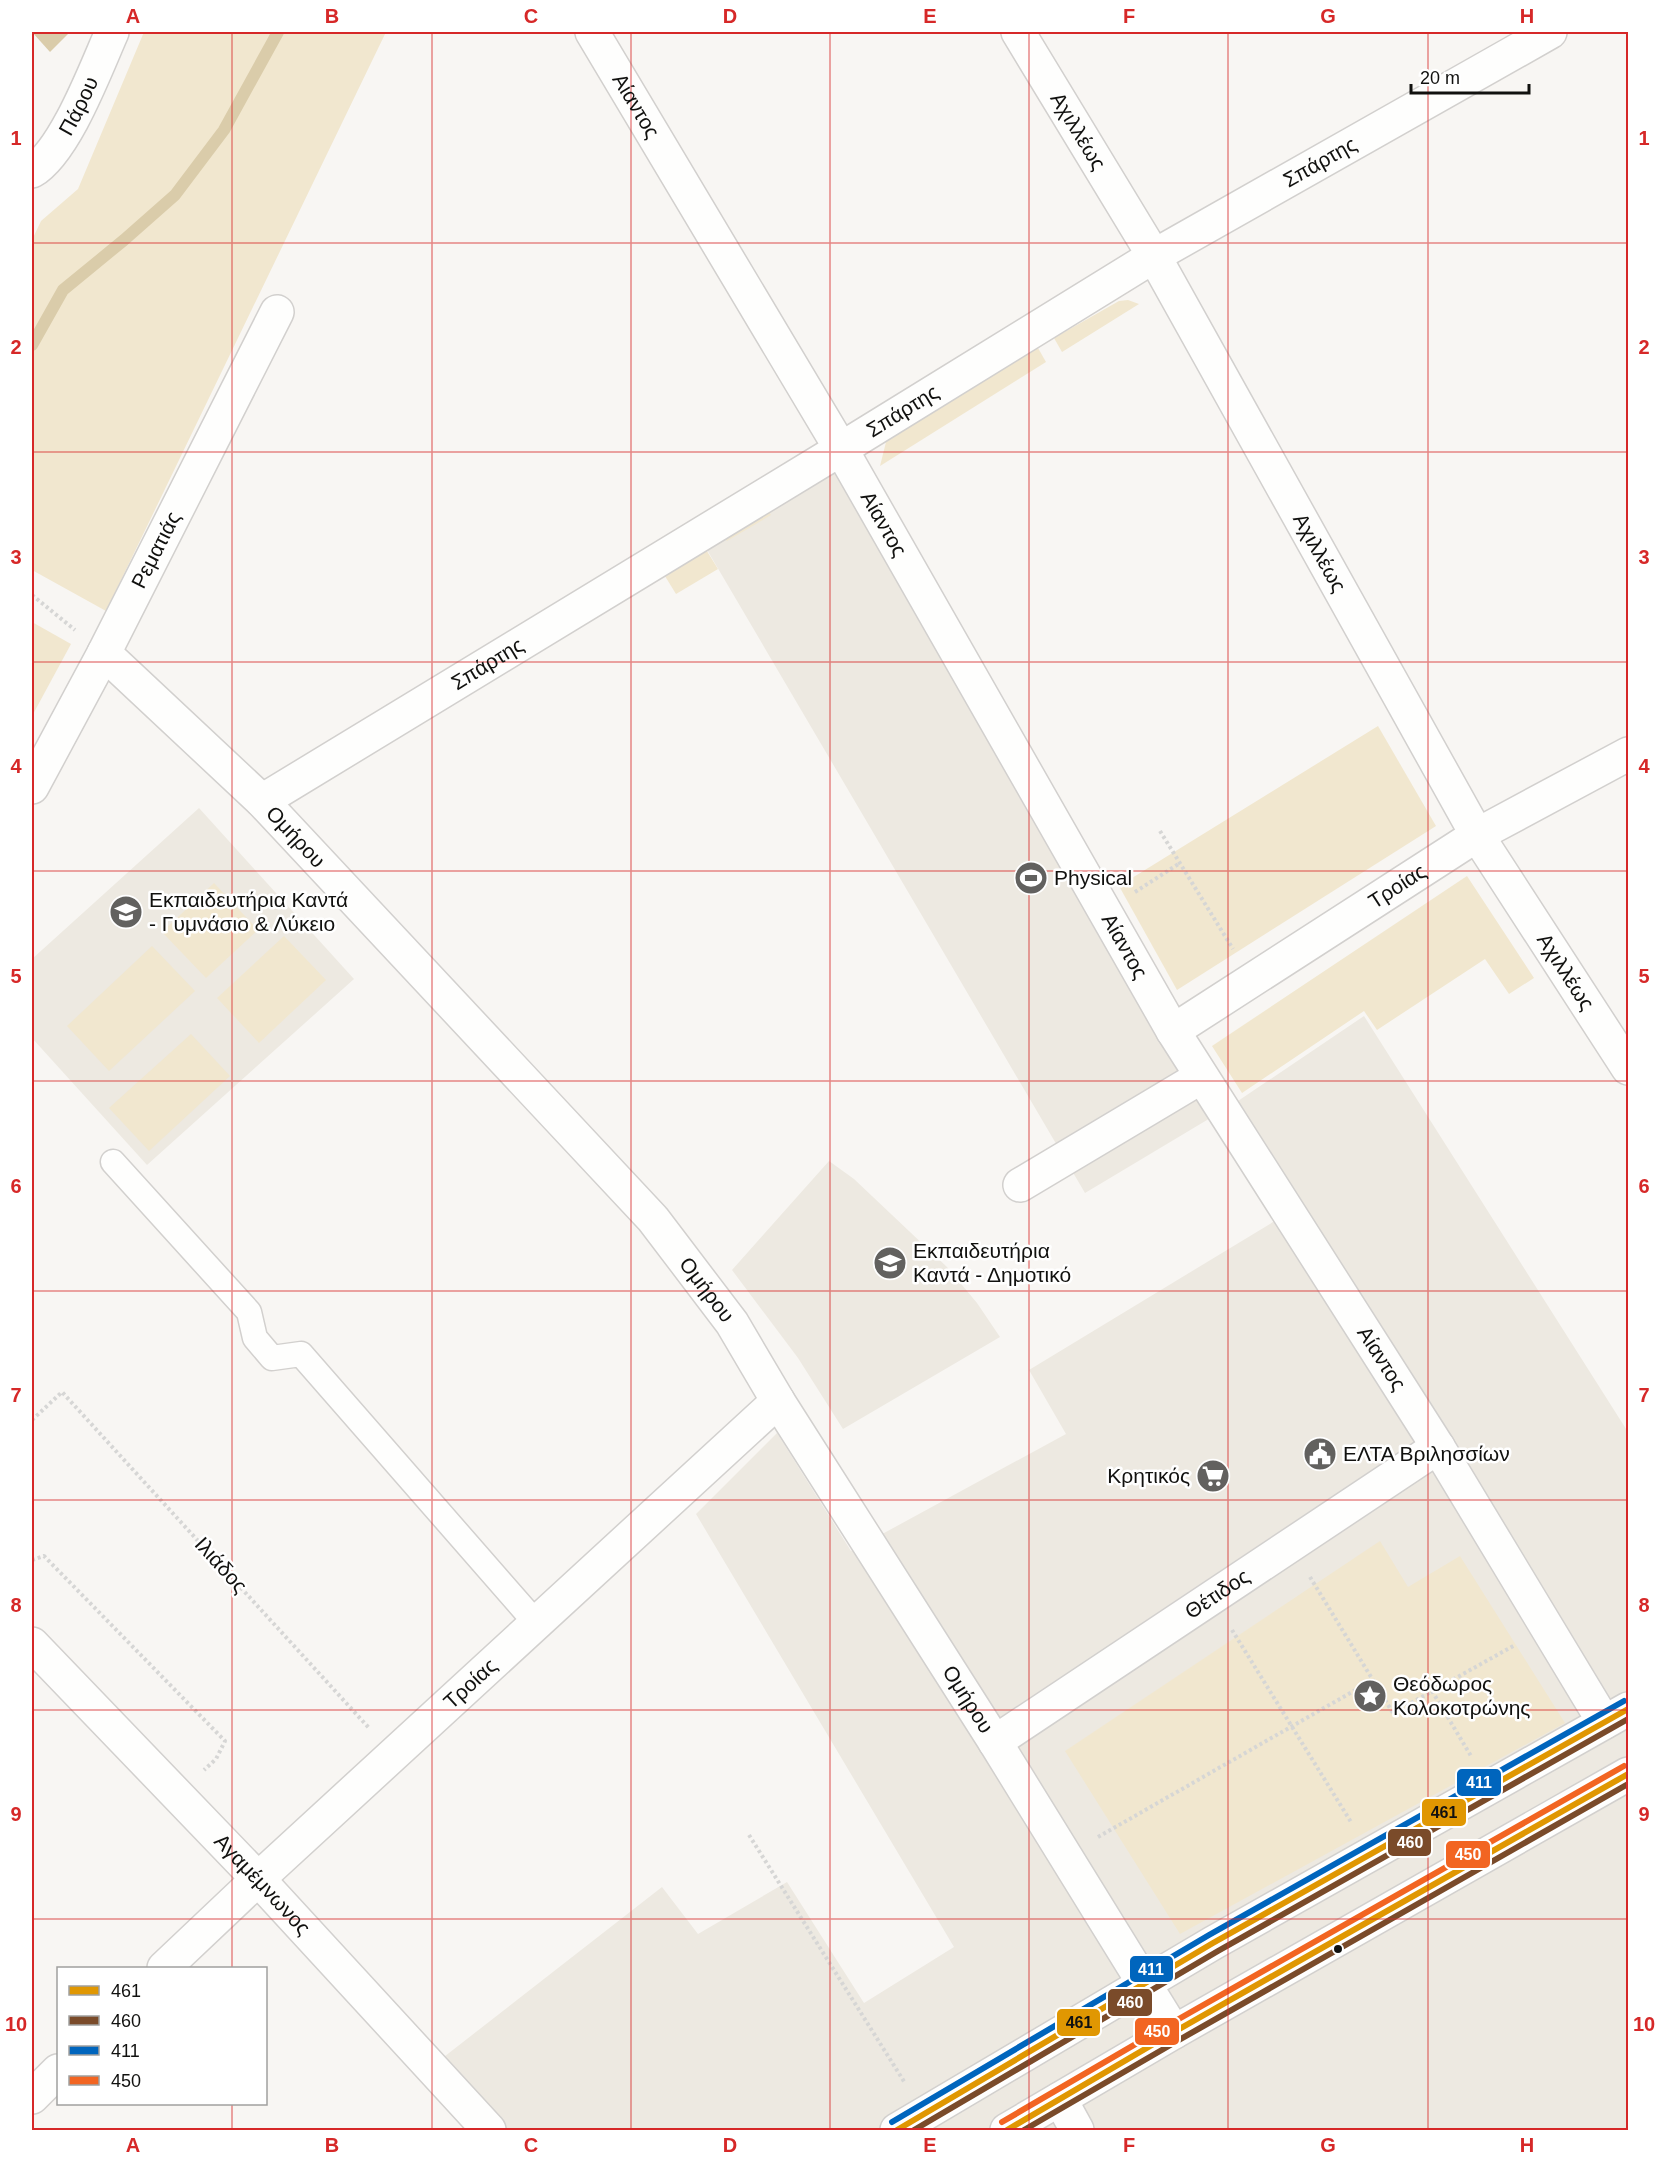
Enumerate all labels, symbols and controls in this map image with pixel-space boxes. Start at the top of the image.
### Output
text: A [126,5,140,27]
text: B [325,5,339,27]
text: C [524,5,538,27]
text: D [723,5,737,27]
text: E [923,5,937,27]
text: F [1123,5,1135,27]
text: G [1320,5,1336,27]
text: H [1520,5,1534,27]
scale bar [1411,57,1530,95]
text: 20 m [1420,68,1460,88]
street label: Αίαντος [608,69,665,142]
street label: Πάρου [54,73,102,139]
street label: Αχιλλέως [1046,88,1111,174]
text: 1 [10,127,22,149]
text: 1 [1638,127,1650,149]
street label: Σπάρτης [1279,132,1360,191]
text: 2 [10,336,22,358]
text: 2 [1638,336,1650,358]
street label: Σπάρτης [862,380,942,441]
street label: Αίαντος [857,487,912,560]
street label: Ρεματιάς [127,508,185,592]
street label: Αχιλλέως [1289,509,1351,596]
text: 3 [10,546,22,568]
text: 3 [1638,546,1650,568]
street label: Σπάρτης [447,633,528,694]
text: 4 [10,755,22,777]
text: 4 [1638,755,1650,777]
street label: Ομήρου [262,801,330,872]
street label: Τροίας [1364,859,1430,913]
sports icon: Physical [1013,860,1049,896]
place label: Physical [1054,866,1132,889]
place label: Εκπαιδευτήρια Καντά - Γυμνάσιο & Λύκειο [149,888,348,935]
school or university icon: Εκπαιδευτήρια Καντά - Γυμνάσιο & Λύκειο [108,894,144,930]
street label: Αίαντος [1097,909,1153,982]
street label: Αχιλλέως [1533,929,1599,1014]
text: 5 [10,965,22,987]
text: 5 [1638,965,1650,987]
text: 6 [10,1175,22,1197]
text: 6 [1638,1175,1650,1197]
place label: Εκπαιδευτήρια Καντά - Δημοτικό [913,1239,1071,1286]
school or university icon: Εκπαιδευτήρια Καντά - Δημοτικό [872,1245,908,1281]
street label: Ομήρου [675,1252,739,1326]
street label: Αίαντος [1353,1322,1411,1394]
text: 7 [10,1384,22,1406]
text: 7 [1638,1384,1650,1406]
public building icon: ΕΛΤΑ Βριλησσίων [1302,1436,1338,1472]
place label: ΕΛΤΑ Βριλησσίων [1343,1442,1510,1465]
supermarket icon: Κρητικός [1195,1458,1231,1494]
place label: Κρητικός [1107,1464,1190,1487]
street label: Ιλιάδος [191,1532,252,1597]
street label: Θέτιδος [1181,1564,1253,1623]
text: 8 [10,1594,22,1616]
text: 8 [1638,1594,1650,1616]
street label: Τροίας [439,1653,501,1713]
street label: Ομήρου [938,1661,998,1737]
place label: Θεόδωρος Κολοκοτρώνης [1393,1672,1530,1719]
place icon: Θεόδωρος Κολοκοτρώνης [1352,1678,1388,1714]
line badge: 411 [1456,1768,1502,1797]
text: 411 [1466,1774,1492,1791]
line badge: 461 [1421,1798,1467,1827]
text: 9 [10,1803,22,1825]
text: 9 [1638,1803,1650,1825]
text: 461 [1431,1804,1457,1821]
line badge: 460 [1387,1828,1432,1857]
street label: Αγαμέμνωνος [210,1829,315,1939]
text: 460 [1397,1834,1423,1851]
line badge: 450 [1445,1840,1491,1869]
text: 450 [1455,1846,1481,1863]
unlabelled marker [1332,1943,1344,1955]
line badge: 411 [1129,1955,1174,1983]
text: 411 [1138,1961,1164,1978]
legend [57,1967,267,2105]
text: 461 [111,1981,141,2001]
line badge: 460 [1107,1988,1153,2017]
text: 460 [1117,1994,1143,2011]
line badge: 461 [1056,2008,1101,2037]
text: 460 [111,2011,141,2031]
text: 10 [5,2013,27,2035]
text: 10 [1633,2013,1655,2035]
text: 461 [1066,2014,1092,2031]
line badge: 450 [1134,2017,1180,2046]
text: 450 [1144,2023,1170,2040]
text: 411 [111,2041,140,2061]
text: 450 [111,2071,141,2091]
text: A [126,2134,140,2156]
text: B [325,2134,339,2156]
text: C [524,2134,538,2156]
text: D [723,2134,737,2156]
text: E [923,2134,937,2156]
text: F [1123,2134,1135,2156]
text: G [1320,2134,1336,2156]
text: H [1520,2134,1534,2156]

